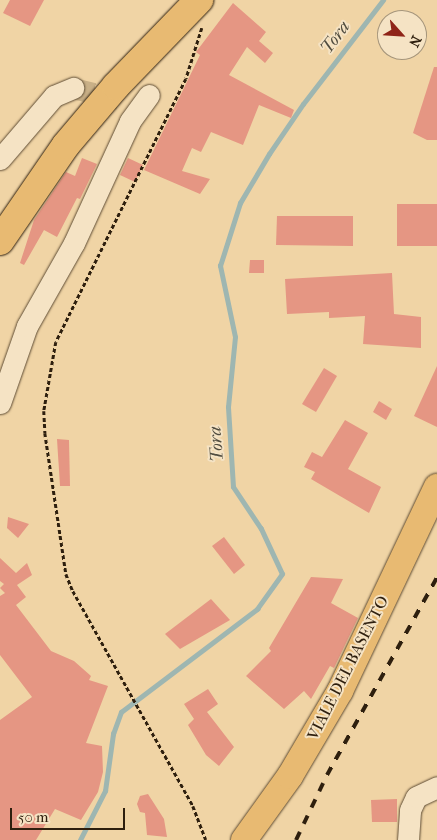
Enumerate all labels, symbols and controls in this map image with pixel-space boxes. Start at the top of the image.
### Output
north arrow [377,10,427,60]
water label: Tora [317,17,355,59]
text: N [405,33,425,50]
water label: Tora [205,425,229,463]
street label: VIALE DEL BASENTO [303,593,393,743]
scale bar [12,798,128,830]
text: 50 m [18,808,48,826]

